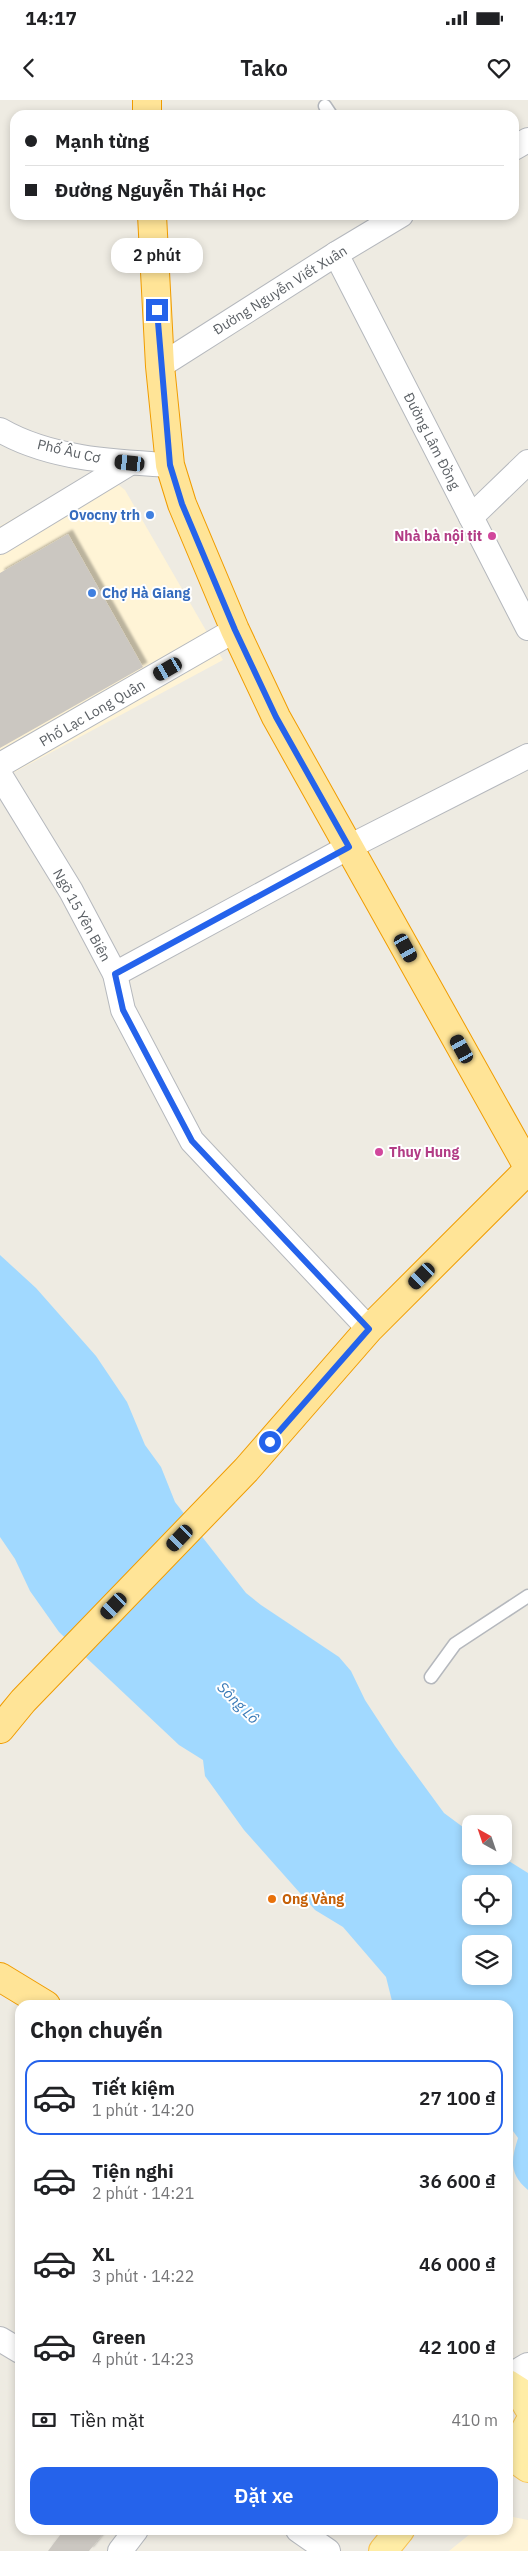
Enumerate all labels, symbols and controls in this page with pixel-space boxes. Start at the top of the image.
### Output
text: 14:17 [25,6,77,30]
text: Tako [240,53,288,82]
icon: back [15,54,43,82]
icon: heart [485,54,513,82]
text: Mạnh từng [55,129,149,153]
text: Đường Nguyễn Thái Học [55,178,266,202]
callout: 2 phút [111,238,203,272]
street label: Đường Nguyễn Viết Xuân [210,241,350,339]
text: 2 phút [133,245,181,265]
route end [146,299,168,321]
street label: Đường Lâm Đồng [400,389,464,493]
street label: Phố Âu Cơ [36,435,103,467]
car [114,454,145,472]
place label: Ovocny trh [69,506,140,524]
marker: Ovocny trh [144,509,156,521]
place label: Nhà bà nội tit [394,527,482,545]
marker: Nhà bà nội tit [486,530,498,542]
place label: Chợ Hà Giang [102,584,190,602]
marker: Chợ Hà Giang [86,587,98,599]
car [151,655,184,683]
street label: Phố Lạc Long Quân [36,675,148,751]
street label: Ngõ 15 Yên Biên [49,865,115,965]
car [392,931,419,965]
car [448,1032,475,1066]
place label: Thuy Hung [389,1143,459,1161]
marker: Thuy Hung [373,1146,385,1158]
car [406,1260,437,1292]
route start [259,1431,281,1453]
car [164,1522,195,1554]
car [98,1590,129,1622]
water label: Sông Lô [213,1678,263,1728]
north arrow [462,1815,512,1865]
map controls [462,1815,512,1985]
button: locate [462,1875,512,1925]
place label: Ong Vàng [282,1890,344,1908]
marker: Ong Vàng [266,1893,278,1905]
button: layers [462,1935,512,1985]
text: Chọn chuyến [30,2015,163,2044]
icon: car [32,2075,77,2120]
text: Tiết kiệm [92,2076,175,2100]
text: 27 100 ₫ [419,2086,496,2110]
text: 1 phút · 14:20 [92,2100,194,2120]
icon: car [32,2158,77,2203]
text: Tiện nghi [92,2159,174,2183]
text: 36 600 ₫ [419,2169,496,2193]
text: 2 phút · 14:21 [92,2183,194,2203]
icon: car [32,2241,77,2286]
text: XL [92,2242,115,2266]
text: 46 000 ₫ [419,2252,496,2276]
text: 3 phút · 14:22 [92,2266,194,2286]
icon: car [32,2324,77,2369]
text: Green [92,2325,146,2349]
text: 42 100 ₫ [419,2335,496,2359]
text: 4 phút · 14:23 [92,2349,194,2369]
icon: cash [30,2406,58,2434]
text: Tiền mặt [70,2408,145,2432]
text: 410 m [451,2410,498,2430]
button: Đặt xe [30,2467,498,2525]

